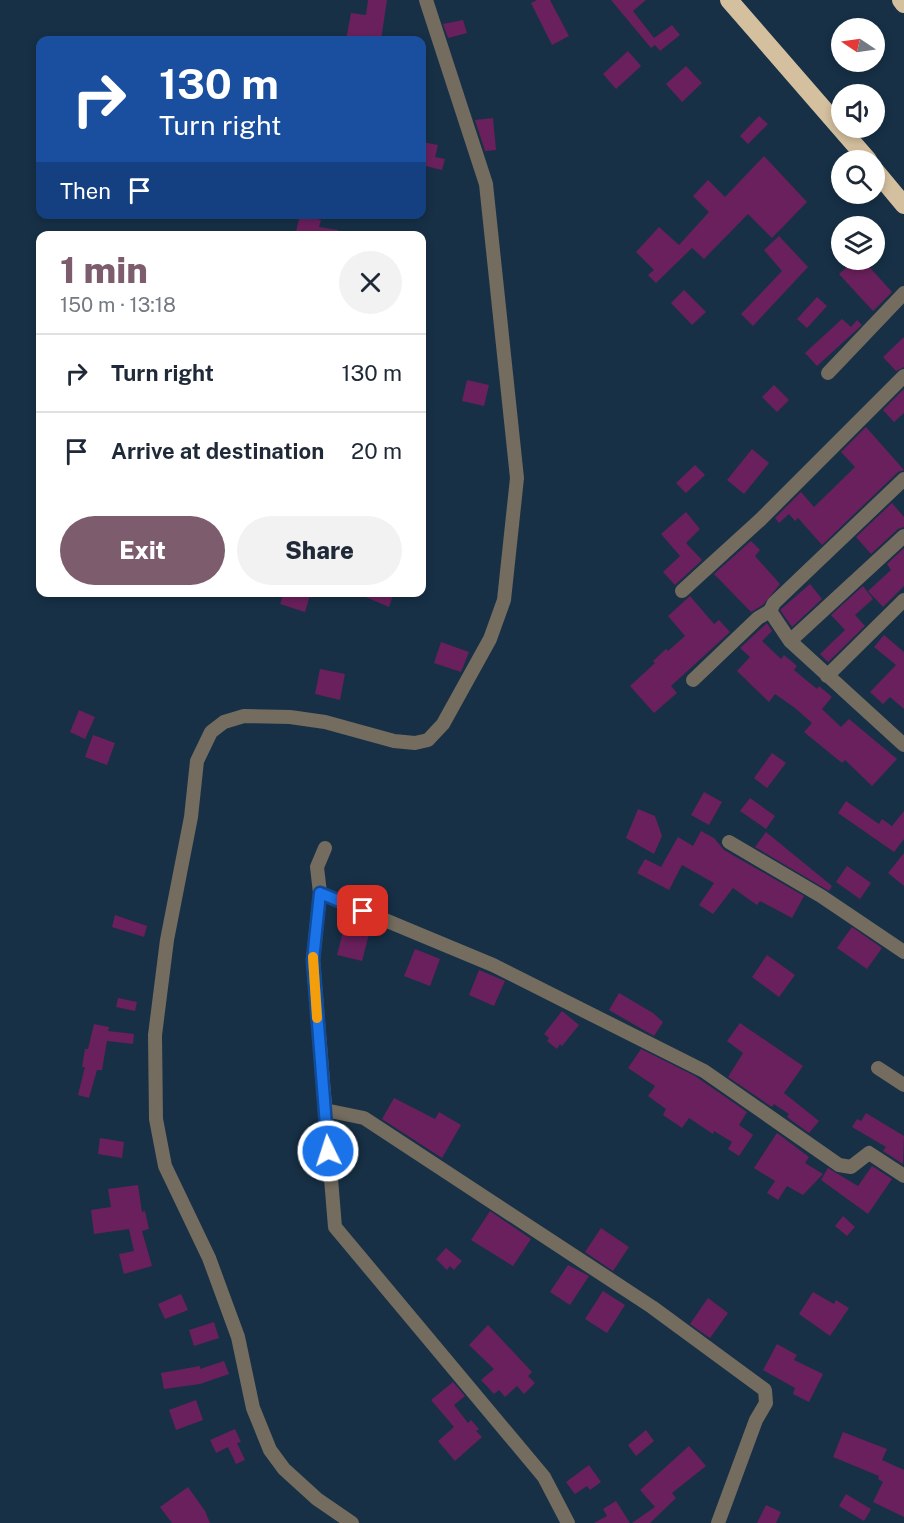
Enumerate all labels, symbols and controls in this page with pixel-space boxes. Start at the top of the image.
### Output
north arrow [831,18,885,72]
map controls [831,18,885,270]
text: 130 m [159,59,279,108]
icon: right [60,60,138,138]
button: sound [831,84,885,138]
text: Turn right [159,109,282,141]
button: search [831,150,885,204]
icon: arrive [123,174,156,207]
text: Then [60,178,111,204]
button: layers [831,216,885,270]
text: 1 min [60,249,148,291]
button: close [339,251,402,314]
text: 150 m · 13:18 [60,293,176,317]
icon: right [60,357,93,390]
text: Turn right [111,360,214,386]
text: 130 m [341,360,402,386]
icon: arrive [60,435,93,468]
text: Arrive at destination [111,438,324,464]
text: 20 m [351,438,402,464]
button: Exit [60,516,225,585]
button: Share [237,516,402,585]
pin [337,885,388,936]
icon: arrive [346,894,379,927]
position arrow [296,1119,360,1183]

